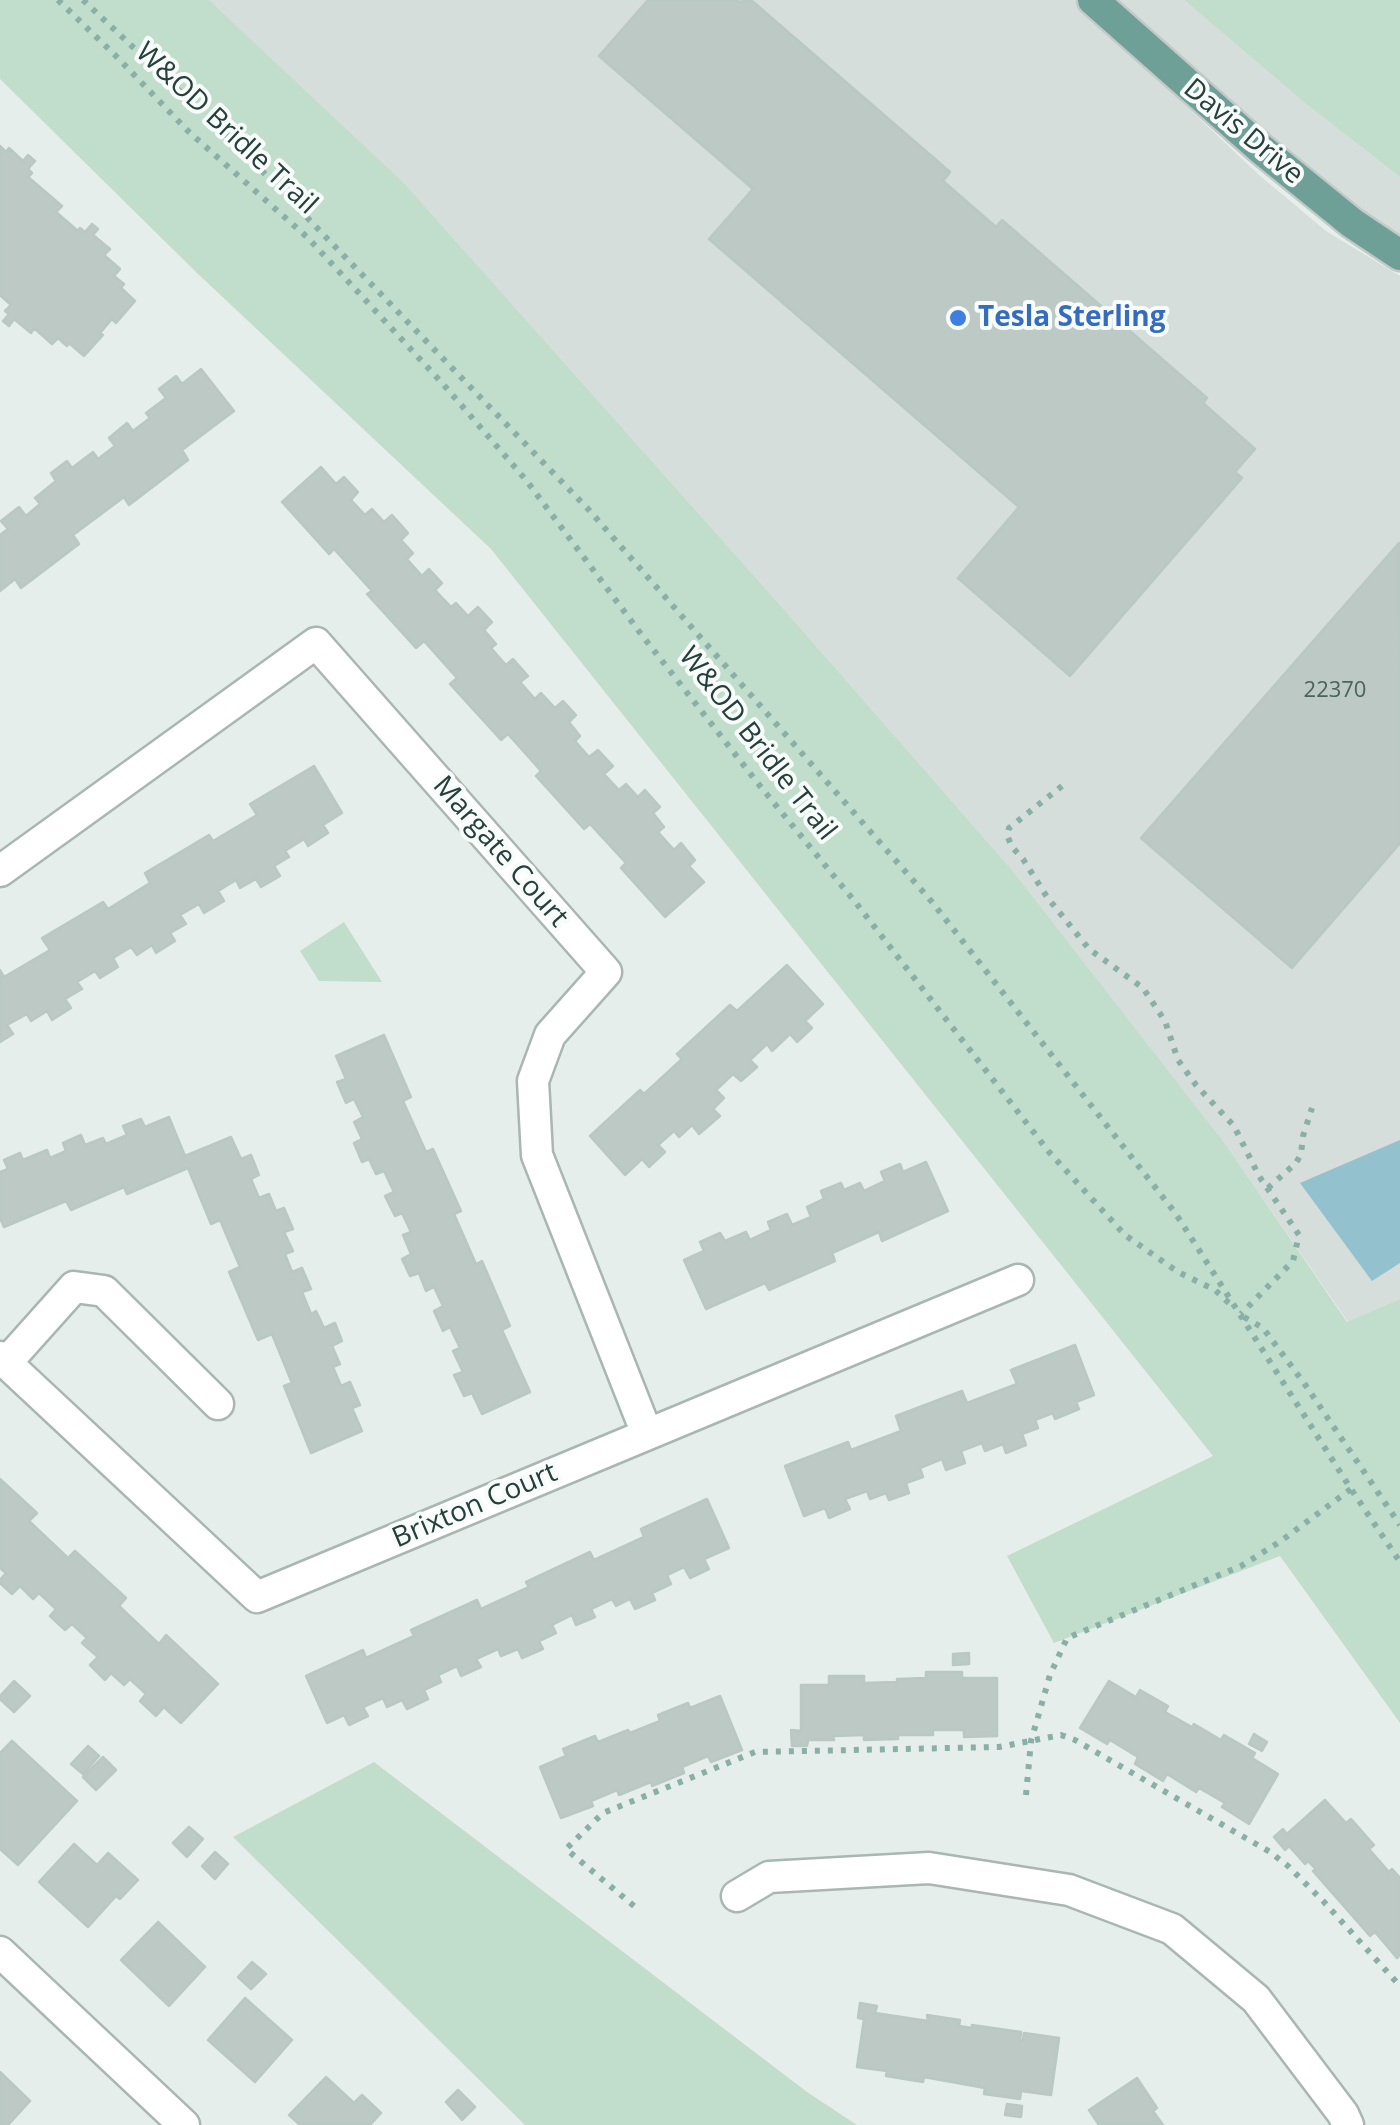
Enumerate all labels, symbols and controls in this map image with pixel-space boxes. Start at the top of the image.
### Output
street label: W&OD Bridle Trail [128,36,324,222]
street label: Davis Drive [1176,72,1310,192]
place label: Tesla Sterling [978,301,1166,335]
marker: Tesla Sterling [947,307,969,329]
street label: W&OD Bridle Trail [671,641,843,847]
house number: 22370 [1304,678,1366,704]
street label: Margate Court [425,770,575,934]
street label: Brixton Court [388,1456,562,1556]

